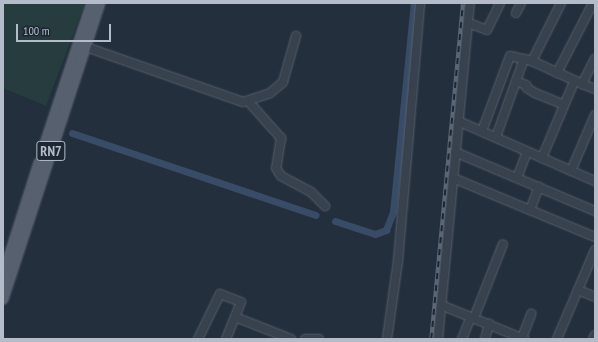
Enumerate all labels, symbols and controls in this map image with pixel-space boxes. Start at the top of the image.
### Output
scale bar [18,16,113,42]
text: 100 m [23,23,50,38]
road number: RN7 [36,139,66,163]

